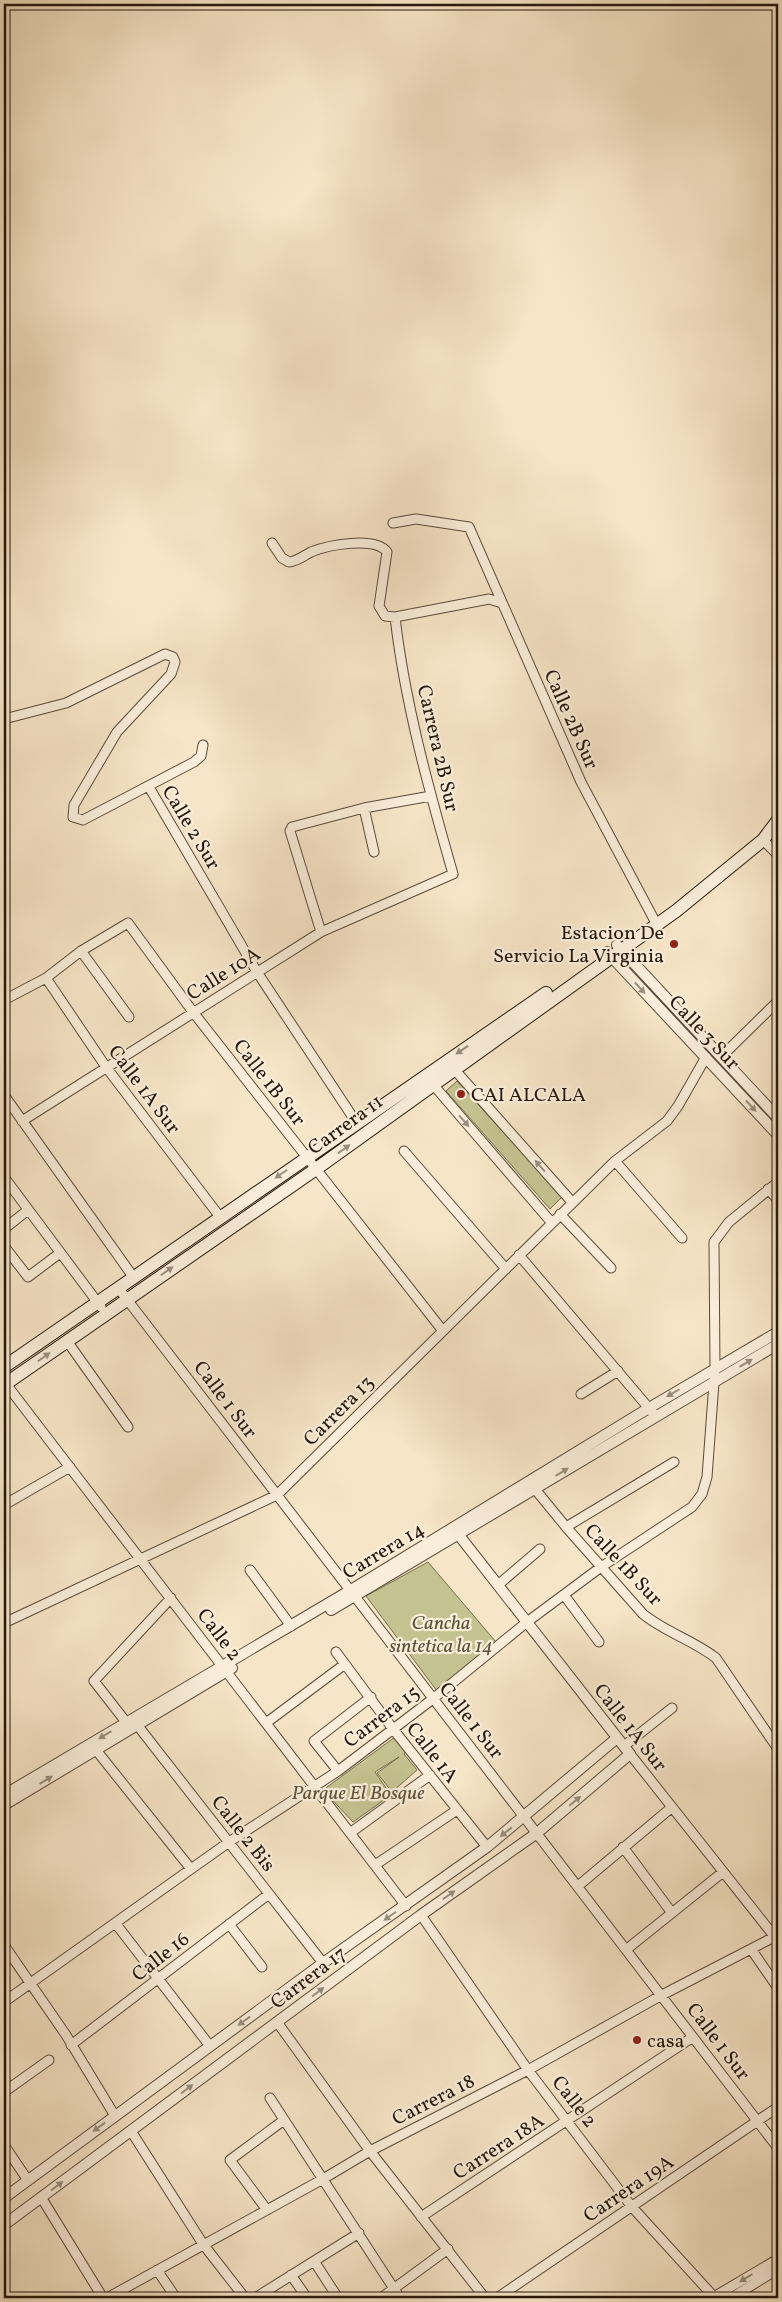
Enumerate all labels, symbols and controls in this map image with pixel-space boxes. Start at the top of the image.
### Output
street label: Calle 2B Sur [536,666,605,774]
street label: Carrera 2B Sur [409,682,465,815]
street label: Calle 2 Sur [154,781,226,875]
place label: Estacion De Servicio La Virginia [493,920,664,971]
marker: Estacion De Servicio La Virginia [668,938,680,950]
street label: Calle 10A [182,941,266,1008]
one-way arrow [634,981,646,993]
street label: Calle 3 Sur [661,990,746,1077]
street label: Calle 1B Sur [226,1034,311,1133]
street label: Calle 1A Sur [101,1040,186,1141]
one-way arrow [455,1046,469,1055]
place label: CAI ALCALA [471,1082,586,1110]
marker: CAI ALCALA [455,1088,467,1100]
street label: Carrera 11 [303,1089,390,1163]
one-way arrow [745,1100,757,1112]
one-way arrow [459,1115,470,1128]
one-way arrow [337,1143,350,1154]
one-way arrow [534,1160,546,1172]
one-way arrow [275,1169,288,1179]
one-way arrow [160,1266,173,1276]
one-way arrow [37,1352,51,1362]
street label: Calle 1 Sur [186,1355,263,1445]
one-way arrow [740,1358,753,1367]
street label: Carrera 13 [298,1370,381,1453]
one-way arrow [667,1389,680,1398]
one-way arrow [555,1467,568,1476]
street label: Carrera 14 [338,1516,430,1587]
street label: Calle 1B Sur [577,1518,668,1613]
street label: Calle 2 [189,1603,247,1667]
park label: Cancha sintetica la 14 [389,1610,493,1661]
street label: Calle 1 Sur [431,1677,509,1766]
street label: Calle 1A Sur [586,1678,673,1778]
street label: Carrera 15 [338,1680,426,1756]
street label: Calle 1A [399,1717,464,1790]
one-way arrow [98,1730,111,1739]
one-way arrow [39,1776,52,1785]
park label: Parque El Bosque [291,1780,425,1808]
street label: Calle 2 Bis [204,1790,281,1878]
one-way arrow [568,1796,581,1807]
one-way arrow [500,1827,513,1838]
one-way arrow [442,1890,456,1900]
one-way arrow [383,1911,397,1921]
street label: Calle 16 [126,1926,196,1989]
street label: Carrera 17 [265,1941,353,2017]
one-way arrow [311,1986,324,1997]
street label: Calle 1 Sur [679,1997,756,2087]
one-way arrow [237,2016,251,2026]
place label: casa [647,2028,684,2056]
marker: casa [631,2034,643,2046]
street label: Carrera 18 [388,2068,480,2134]
street label: Calle 2 [544,2070,603,2134]
one-way arrow [180,2083,193,2094]
street label: Carrera 18A [448,2108,550,2188]
one-way arrow [92,2122,106,2132]
street label: Carrera 19A [578,2149,680,2230]
one-way arrow [50,2180,63,2191]
one-way arrow [740,2273,753,2282]

